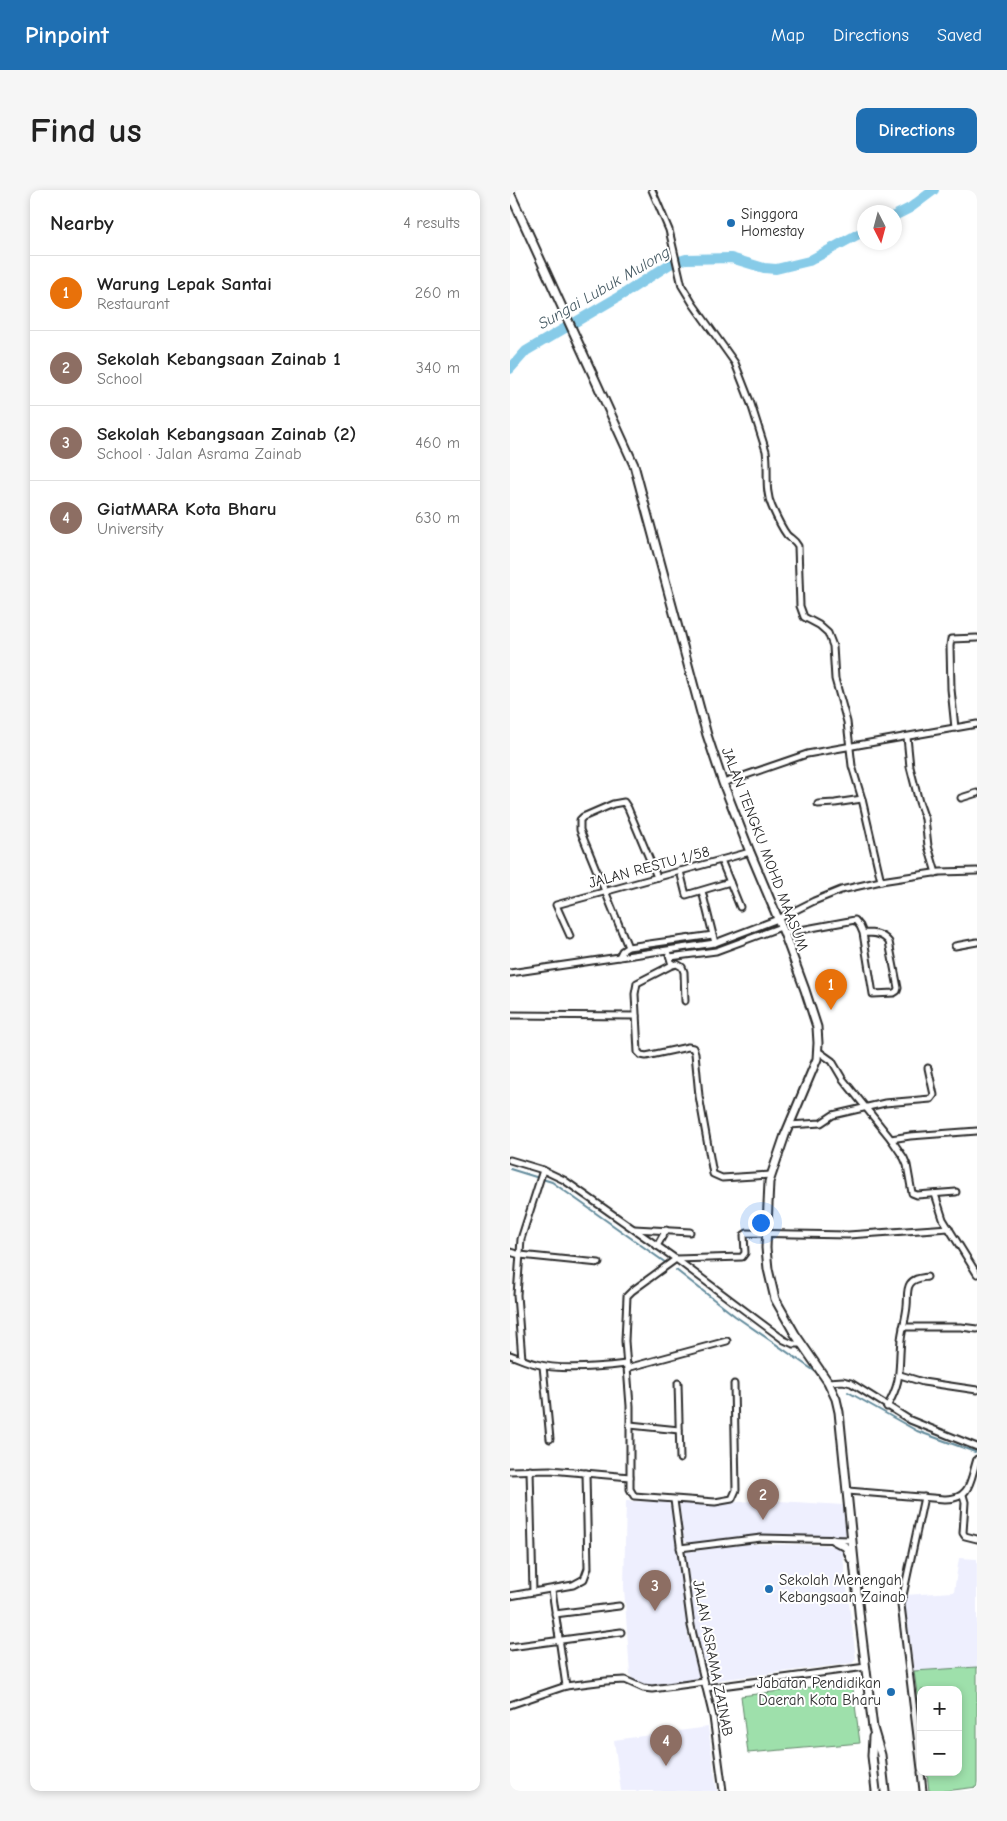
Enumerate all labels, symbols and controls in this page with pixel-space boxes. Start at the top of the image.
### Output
text: Pinpoint [25,21,109,49]
text: Map [771,25,805,46]
text: Directions [833,25,909,46]
text: Saved [937,25,982,46]
button: Directions [856,108,977,153]
text: Find us [30,110,142,151]
place label: Singgora Homestay [741,205,805,240]
north arrow [857,205,902,250]
text: Nearby [50,211,114,235]
text: 4 results [403,214,460,232]
marker: Singgora Homestay [725,217,737,229]
water label: Sungai Lubuk Mulong [535,243,673,333]
text: Warung Lepak Santai [97,273,272,295]
text: 1 [63,284,69,302]
text: 260 m [415,284,460,302]
text: Restaurant [97,295,169,313]
text: Sekolah Kebangsaan Zainab 1 [97,348,341,370]
text: 2 [62,359,70,377]
text: 340 m [416,359,460,377]
text: School [97,370,143,388]
text: Sekolah Kebangsaan Zainab (2) [97,423,356,445]
text: 3 [62,434,70,452]
text: 460 m [415,434,460,452]
text: School · Jalan Asrama Zainab [97,445,302,463]
text: GiatMARA Kota Bharu [97,498,276,520]
text: 4 [62,509,70,527]
text: 630 m [415,509,460,527]
text: University [97,520,163,538]
street label: JALAN TENGKU MOHD MAASUM [718,745,812,953]
street label: JALAN RESTU 1/58 [587,842,711,892]
pin: 1 [815,969,847,1010]
your location [748,1210,774,1236]
pin: 2 [747,1479,779,1520]
pin: 3 [639,1570,671,1611]
place label: Sekolah Menengah Kebangsaan Zainab [779,1571,906,1606]
street label: JALAN ASRAMA ZAINAB [689,1578,737,1738]
marker: Sekolah Menengah Kebangsaan Zainab [763,1583,775,1595]
place label: Jabatan Pendidikan Daerah Kota Bharu [756,1674,881,1709]
marker: Jabatan Pendidikan Daerah Kota Bharu [885,1686,897,1698]
map controls [917,1686,962,1776]
button: + [917,1686,962,1731]
pin: 4 [650,1725,682,1766]
button: − [917,1731,962,1776]

